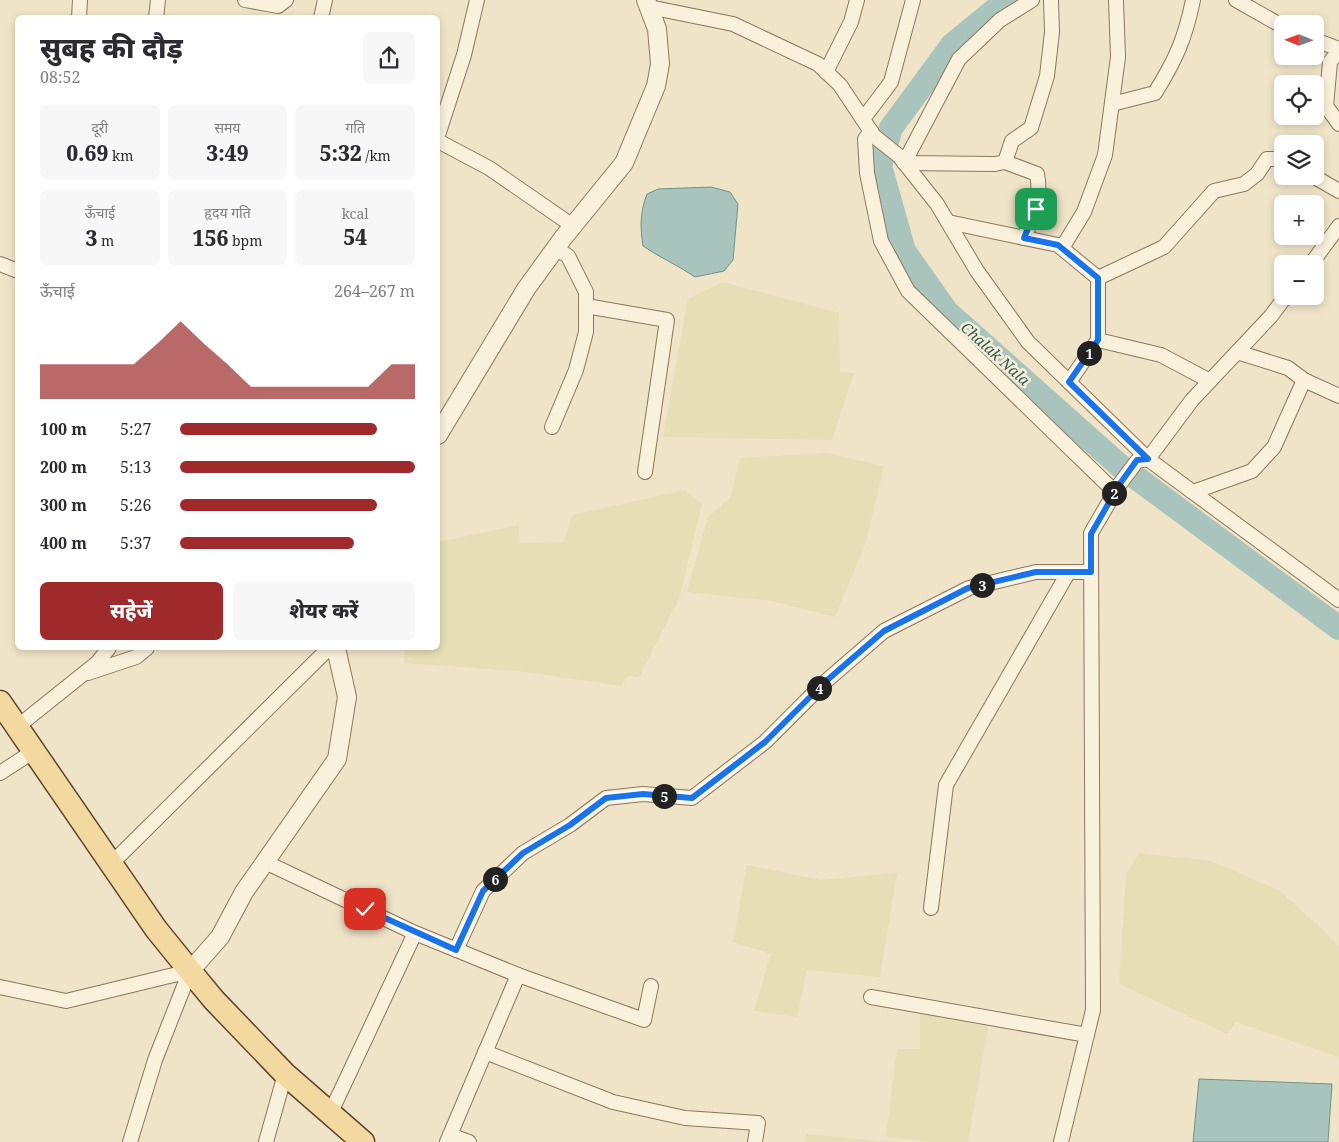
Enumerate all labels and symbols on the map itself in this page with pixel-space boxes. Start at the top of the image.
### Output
north arrow [1274,15,1324,65]
pin [1015,188,1057,230]
water label: Chalak Nala [957,317,1035,390]
pin: 1 [1076,340,1102,366]
pin: 2 [1102,480,1126,506]
pin: 3 [970,572,994,598]
pin: 4 [806,676,832,700]
pin: 5 [652,784,676,808]
pin: 6 [482,866,508,892]
pin [344,888,386,930]

